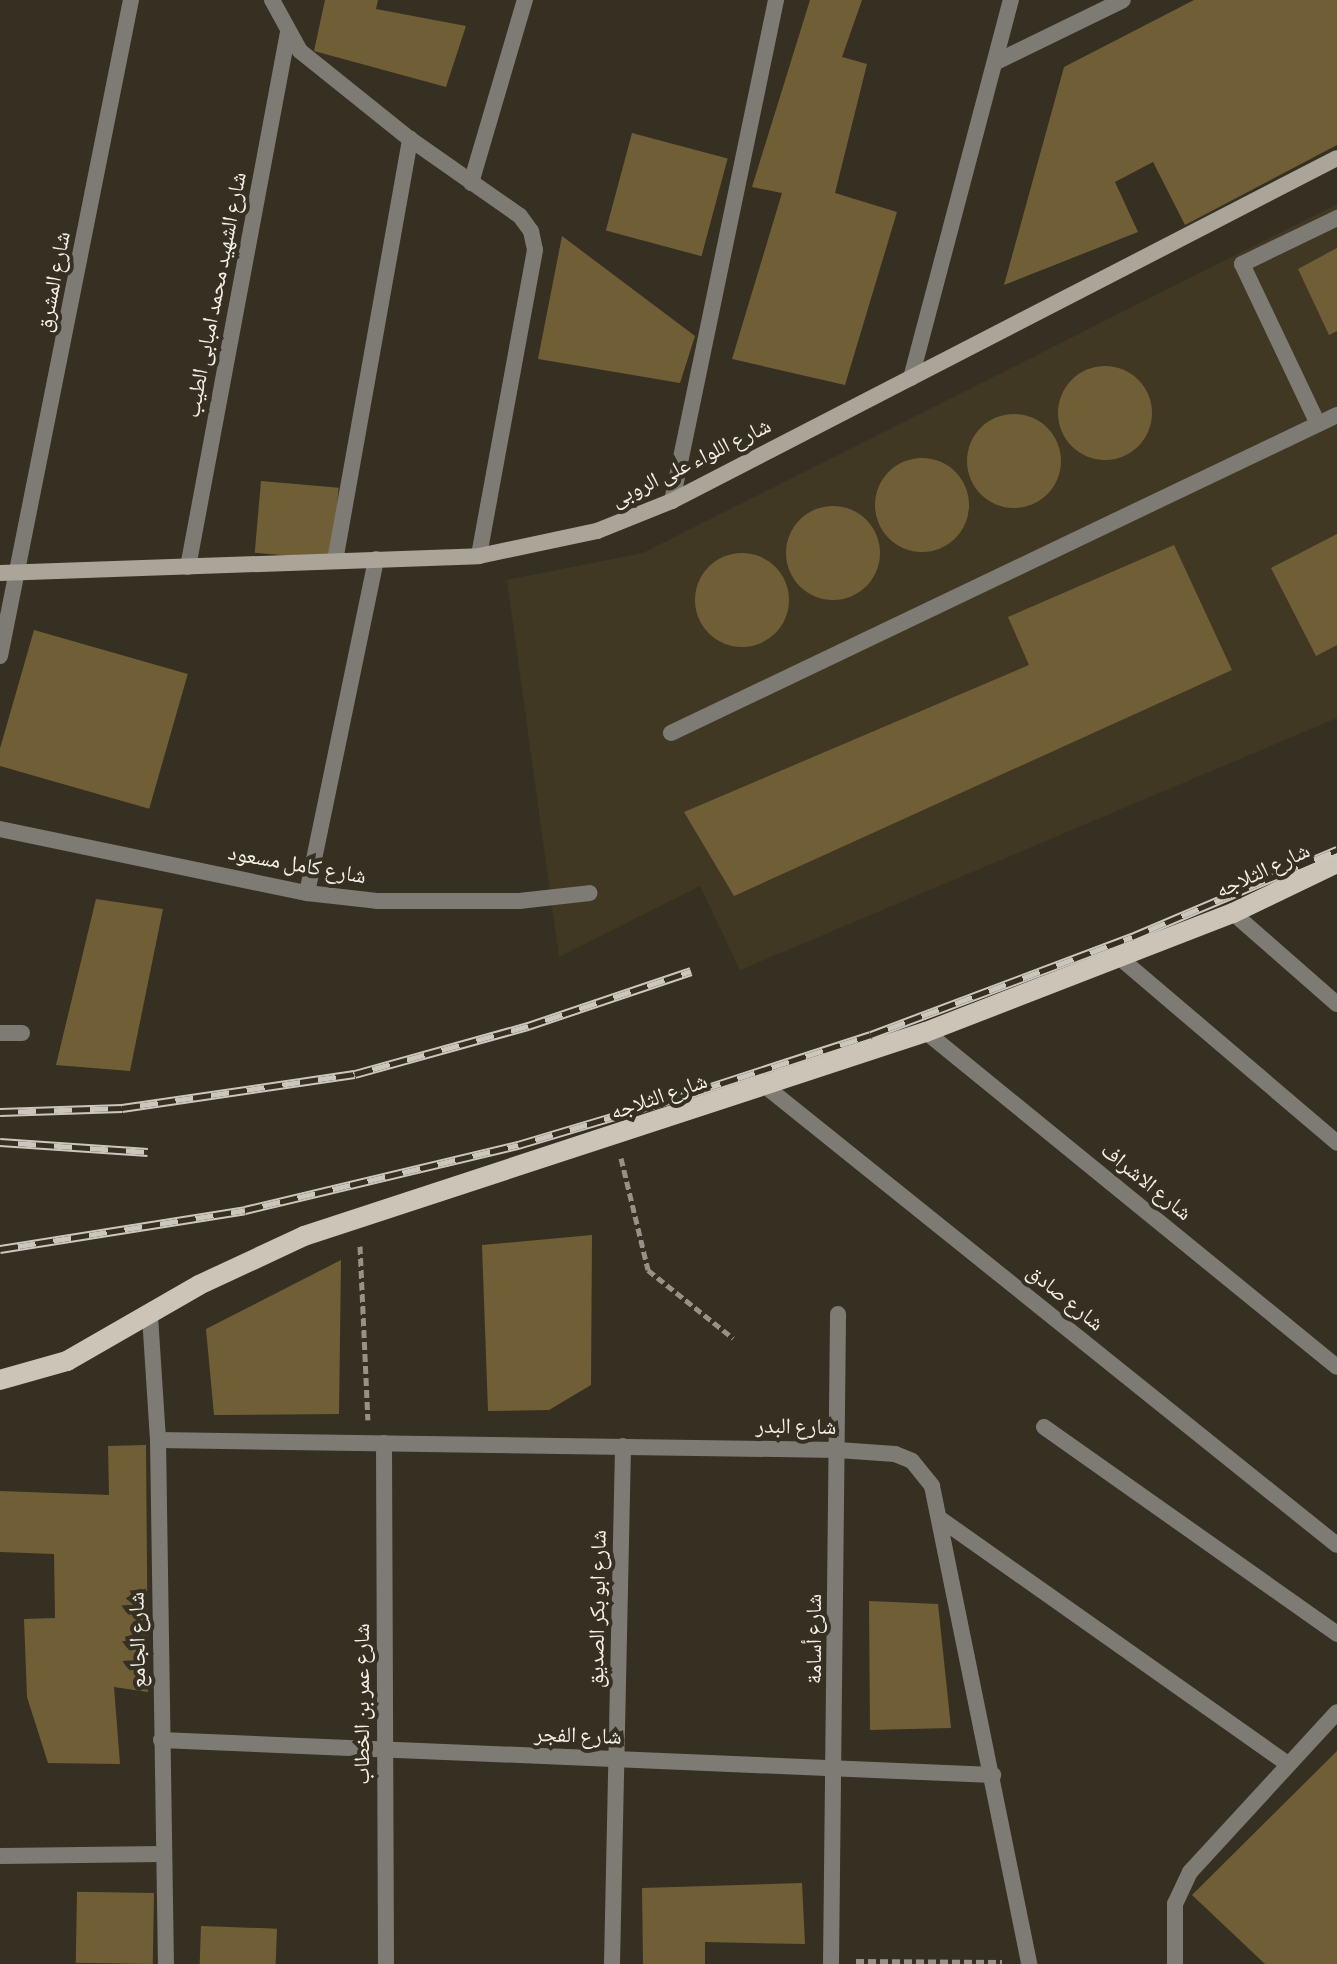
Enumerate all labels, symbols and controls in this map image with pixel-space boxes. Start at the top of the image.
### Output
street label: شارع الشهيد محمد امبابى الطيب [179,170,253,420]
street label: شارع المشرق [31,229,77,335]
street label: شارع اللواء على الروبى [607,413,775,513]
street label: شارع الثلاجه [1212,838,1314,904]
street label: شارع كامل مسعود [226,840,368,890]
street label: شارع الثلاجه [607,1068,711,1126]
street label: شارع الاشراف [1095,1137,1197,1227]
street label: شارع صادق [1021,1259,1109,1337]
street label: شارع البدر [755,1413,837,1441]
street label: شارع ابو بكر الصديق [583,1530,613,1688]
street label: شارع الجامع [124,1592,152,1688]
street label: شارع أسامة [802,1594,828,1684]
street label: شارع عمر بن الخطاب [350,1623,376,1785]
street label: شارع الفجر [534,1721,622,1751]

